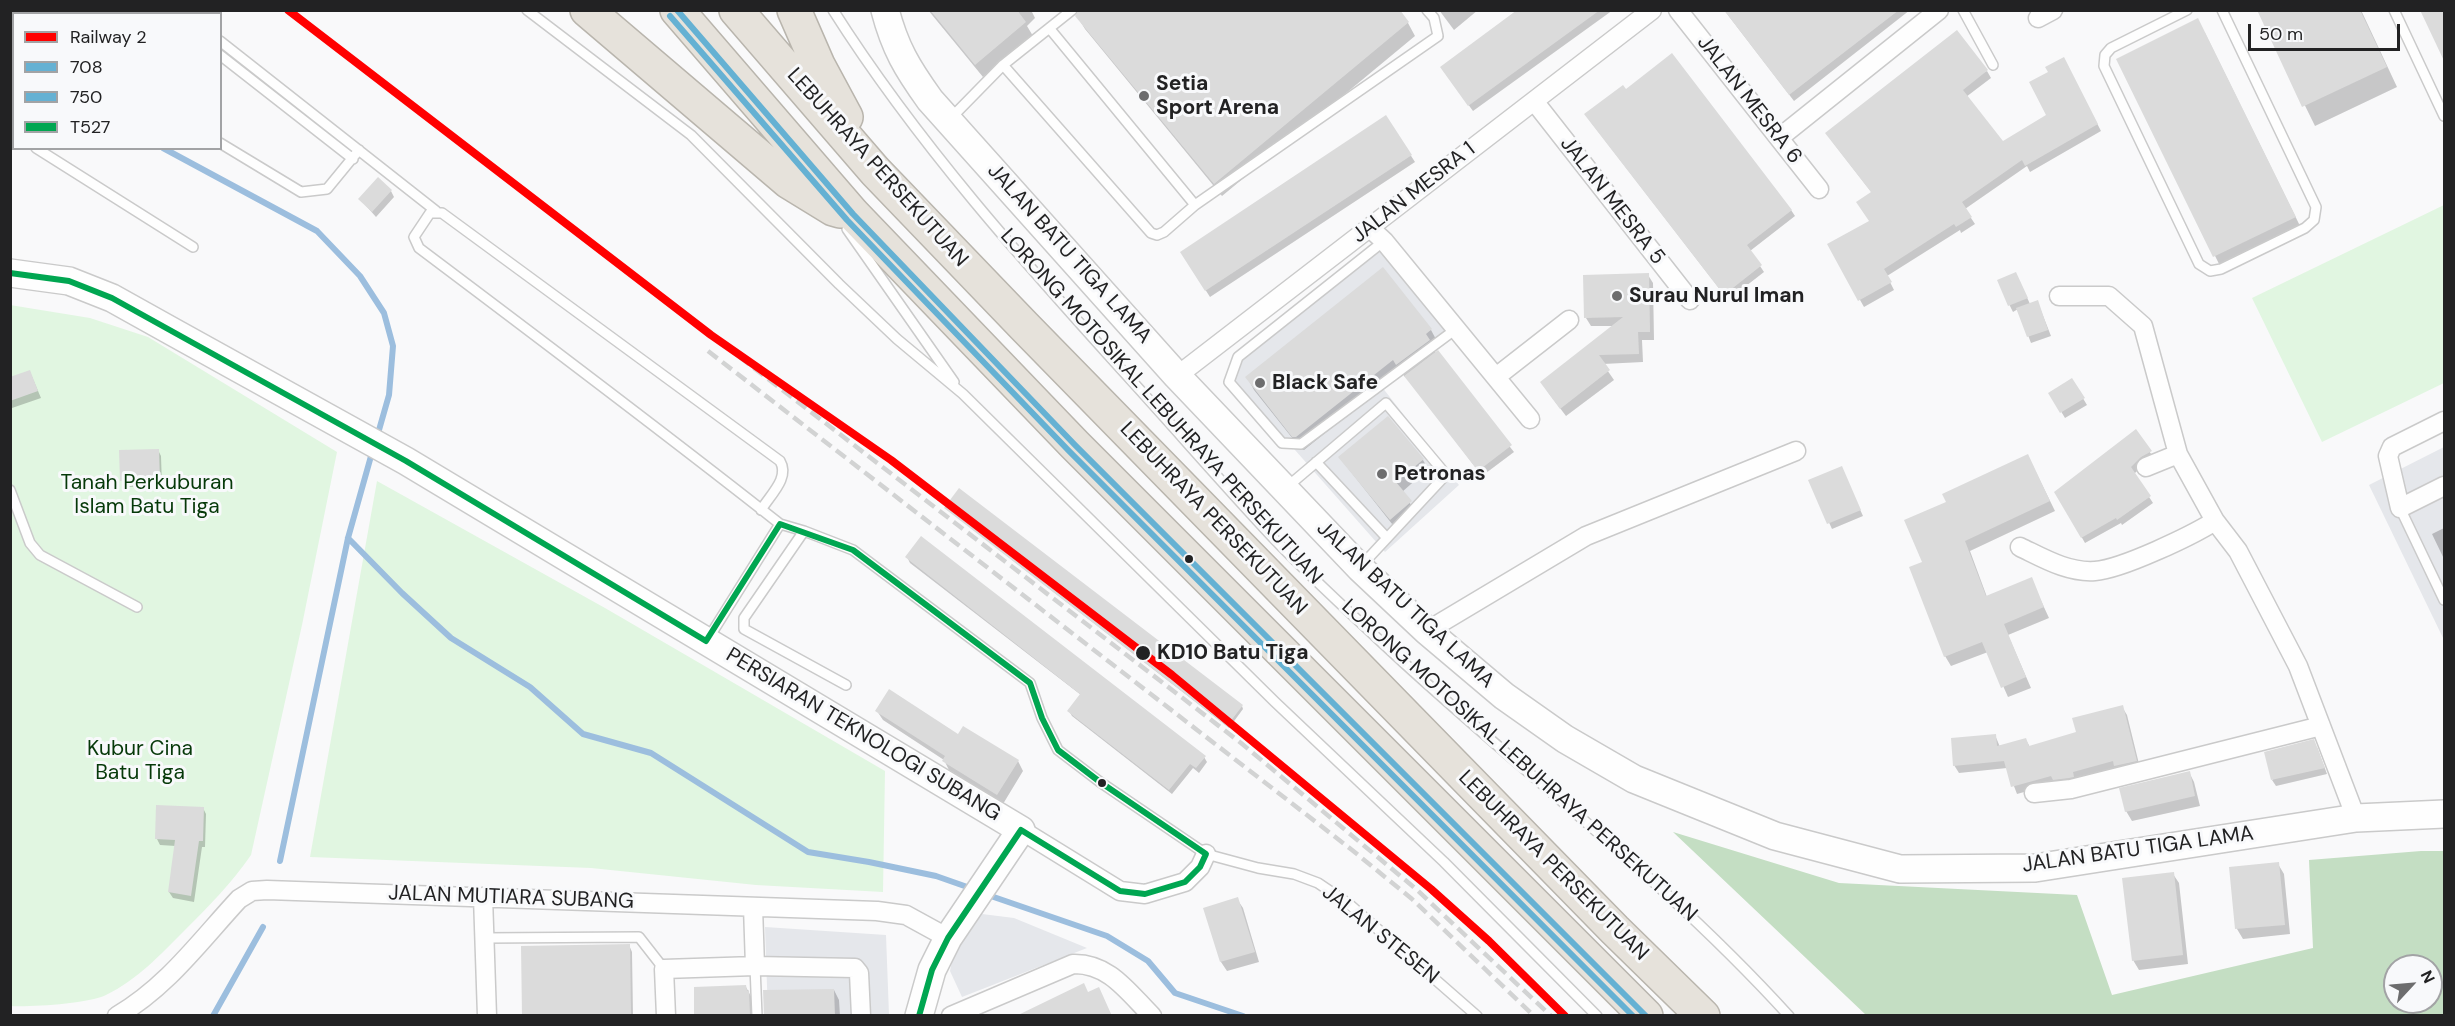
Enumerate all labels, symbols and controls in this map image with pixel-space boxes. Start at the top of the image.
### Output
legend [12,12,222,150]
scale bar [2251,12,2402,50]
text: 50 m [2259,22,2303,46]
text: Railway 2 [70,25,147,49]
street label: JALAN MESRA 6 [1691,31,1807,169]
text: 708 [70,55,103,79]
street label: LEBUHRAYA PERSEKUTUAN [781,63,973,273]
place label: Setia Sport Arena [1156,71,1279,121]
text: 750 [70,85,102,109]
marker: Setia Sport Arena [1137,89,1151,103]
text: T527 [70,115,110,139]
street label: JALAN MESRA 5 [1554,132,1670,270]
street label: JALAN MESRA 1 [1347,137,1481,249]
street label: JALAN BATU TIGA LAMA [982,159,1156,349]
street label: LORONG MOTOSIKAL LEBUHRAYA PERSEKUTUAN [994,224,1328,590]
place label: Surau Nurul Iman [1629,283,1804,309]
marker: Surau Nurul Iman [1610,289,1624,303]
place label: Black Safe [1272,370,1378,396]
marker: Black Safe [1253,376,1267,390]
street label: LEBUHRAYA PERSEKUTUAN [1114,417,1312,621]
place label: Petronas [1394,461,1486,487]
marker: Petronas [1375,467,1389,481]
park label: Tanah Perkuburan Islam Batu Tiga [60,470,234,520]
street label: JALAN BATU TIGA LAMA [1311,516,1499,694]
unlabelled marker [1183,553,1195,565]
street label: LORONG MOTOSIKAL LEBUHRAYA PERSEKUTUAN [1336,594,1702,928]
place label: KD10 Batu Tiga [1157,640,1309,666]
street label: PERSIARAN TEKNOLOGI SUBANG [721,643,1005,827]
marker: KD10 Batu Tiga [1134,644,1152,662]
park label: Kubur Cina Batu Tiga [87,736,193,786]
street label: LEBUHRAYA PERSEKUTUAN [1453,766,1653,966]
unlabelled marker [1096,777,1108,789]
street label: JALAN BATU TIGA LAMA [2021,821,2255,879]
street label: JALAN STESEN [1317,880,1443,990]
street label: JALAN MUTIARA SUBANG [388,881,634,915]
north arrow [2383,954,2443,1014]
text: N [2416,967,2440,987]

